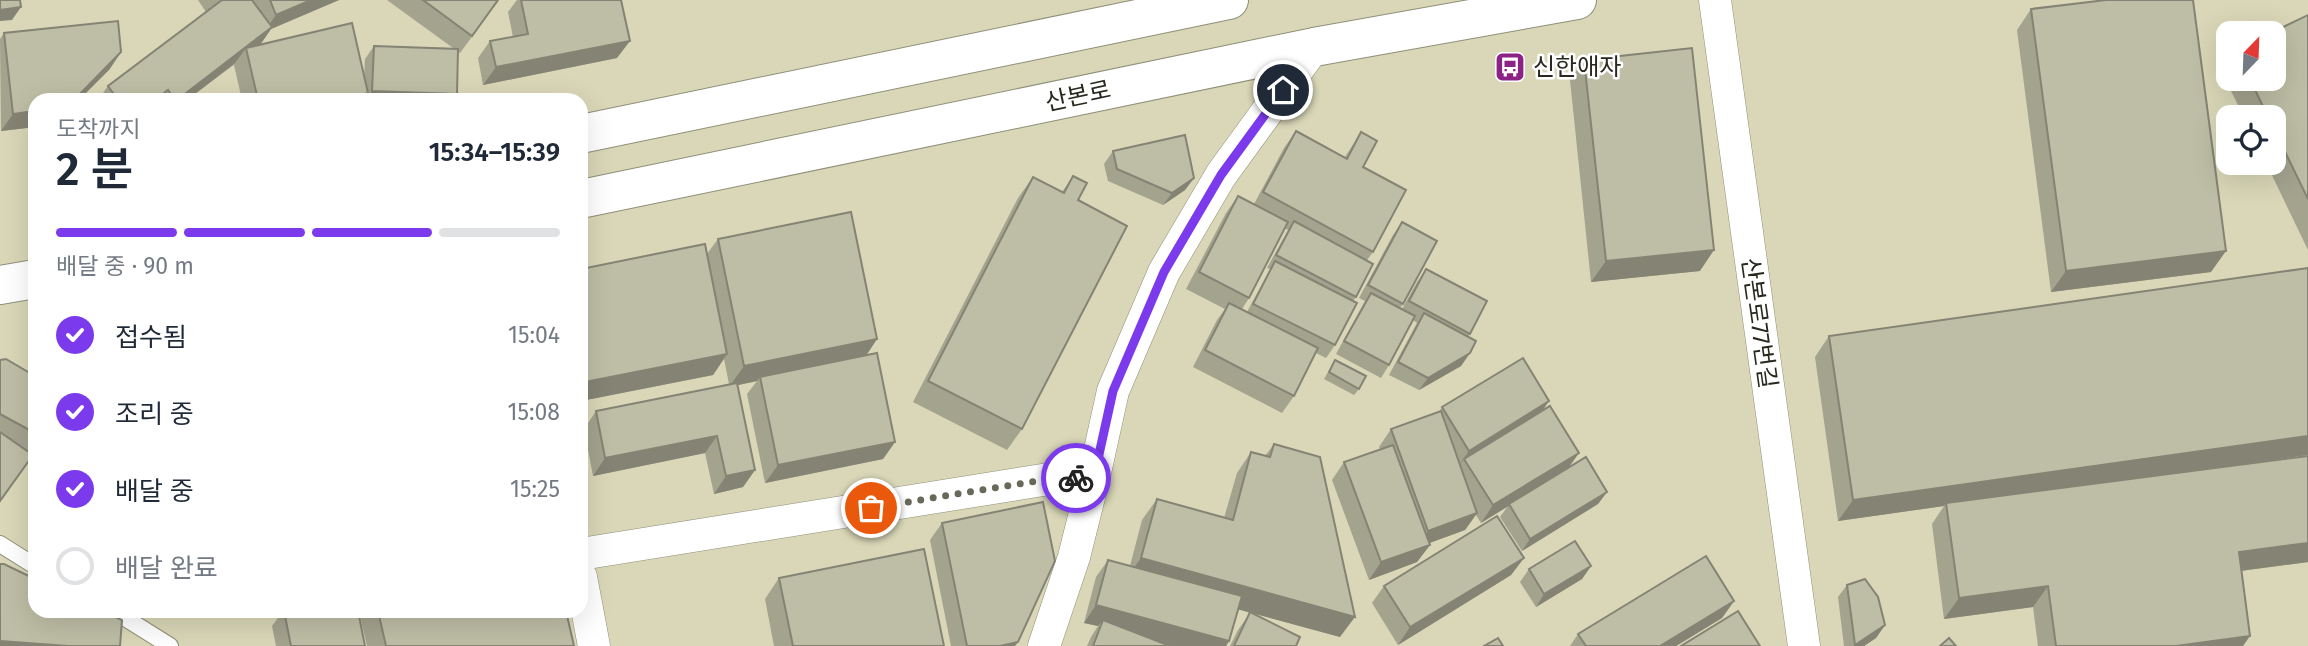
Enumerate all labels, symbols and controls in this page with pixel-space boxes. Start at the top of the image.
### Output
north arrow [2216,21,2286,91]
map controls [2216,21,2286,175]
bus stop icon: 신한애자 [1493,50,1527,84]
place label: 신한애자 [1533,53,1621,81]
pin [1253,60,1313,120]
icon: home [1264,71,1302,109]
street label: 산본로 [1043,75,1113,117]
button: locate [2216,105,2286,175]
text: 도착까지 [56,115,141,143]
text: 15:34–15:39 [429,137,560,168]
text: 2 분 [56,142,133,197]
text: 배달 중 · 90 m [56,252,194,280]
street label: 산본로77번길 [1736,256,1782,390]
icon: check [56,316,94,354]
text: 15:04 [508,321,560,349]
text: 접수됨 [115,322,187,353]
icon: check [56,393,94,431]
text: 15:08 [507,398,560,426]
text: 조리 중 [115,399,194,430]
courier [1041,443,1111,513]
icon: bike [1057,459,1095,497]
icon: check [56,470,94,508]
text: 15:25 [510,475,560,503]
text: 배달 중 [115,476,194,507]
pin [841,478,901,538]
icon: bag [852,489,890,527]
text: 배달 완료 [115,553,218,584]

